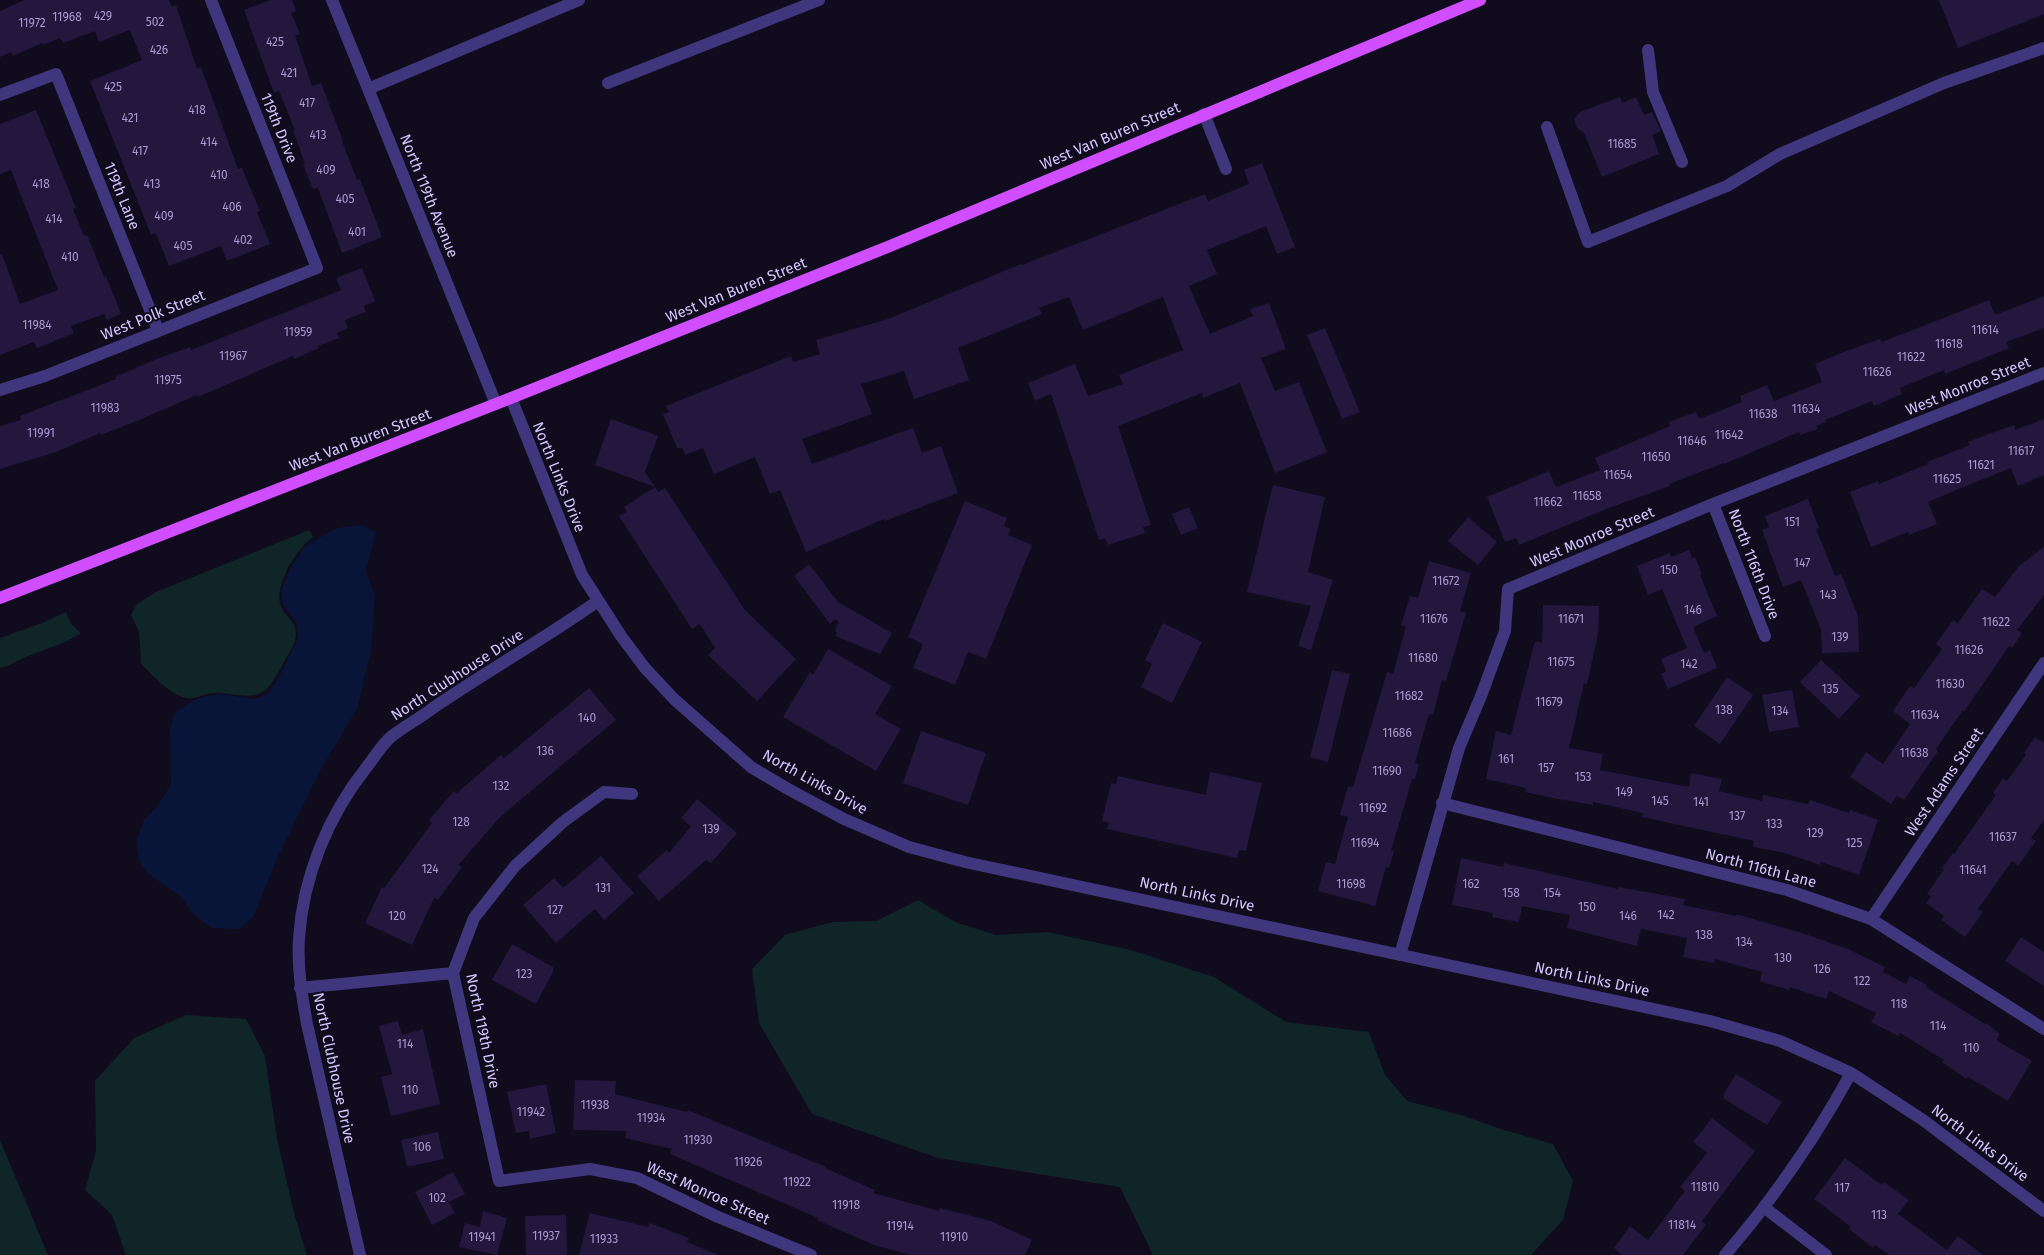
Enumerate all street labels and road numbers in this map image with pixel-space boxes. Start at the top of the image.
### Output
street label: 119th Drive [257,90,301,166]
street label: West Van Buren Street [1037,98,1183,174]
street label: North 119th Avenue [396,132,462,260]
street label: 119th Lane [100,160,144,232]
street label: West Van Buren Street [663,253,810,326]
street label: West Polk Street [98,286,208,344]
street label: West Monroe Street [1903,353,2034,419]
street label: West Van Buren Street [287,404,434,475]
street label: North Links Drive [529,419,589,535]
street label: West Monroe Street [1527,503,1657,571]
street label: North 116th Drive [1725,506,1783,622]
street label: North Clubhouse Drive [388,626,526,724]
street label: West Adams Street [1901,724,1987,840]
street label: North Links Drive [759,746,871,818]
street label: North 116th Lane [1703,845,1819,891]
street label: North Links Drive [1138,873,1256,915]
street label: North Links Drive [1533,958,1651,1000]
street label: North 119th Drive [462,972,504,1090]
street label: North Clubhouse Drive [309,991,359,1145]
street label: North Links Drive [1928,1101,2032,1185]
street label: West Monroe Street [644,1158,773,1229]

